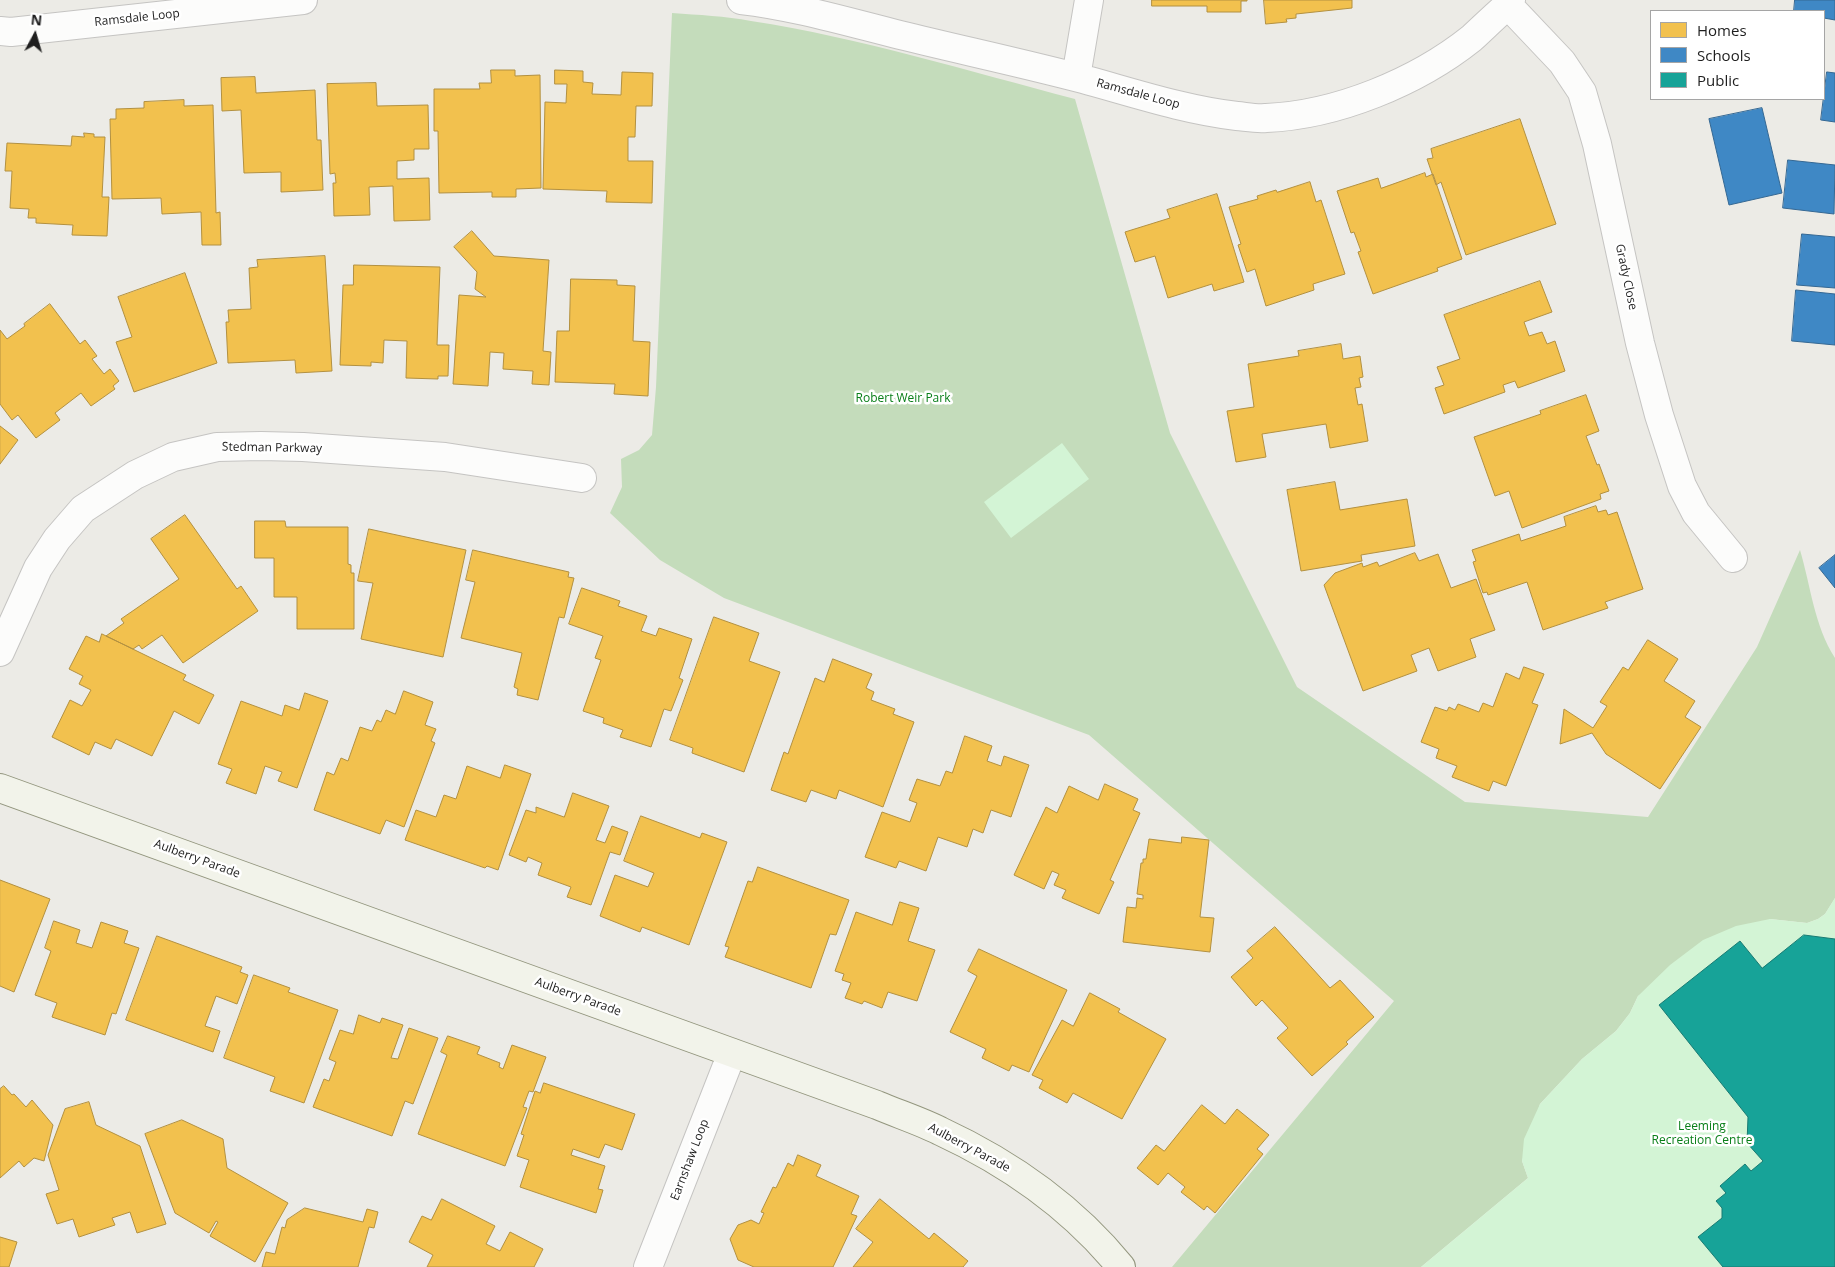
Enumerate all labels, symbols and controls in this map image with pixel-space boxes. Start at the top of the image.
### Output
street label: Ramsdale Loop [94,6,180,30]
north arrow [10,10,60,60]
text: N [30,10,43,30]
legend [1650,10,1825,100]
text: Homes [1697,20,1747,40]
text: Schools [1697,45,1751,65]
text: Public [1697,70,1739,90]
street label: Ramsdale Loop [1095,76,1181,112]
street label: Grady Close [1612,243,1640,311]
park label: Robert Weir Park [856,392,950,406]
street label: Stedman Parkway [222,440,322,456]
street label: Aulberry Parade [152,837,242,881]
street label: Aulberry Parade [533,975,623,1019]
street label: Earnshaw Loop [668,1117,712,1203]
street label: Aulberry Parade [926,1120,1012,1176]
park label: Leeming Recreation Centre [1652,1120,1752,1148]

